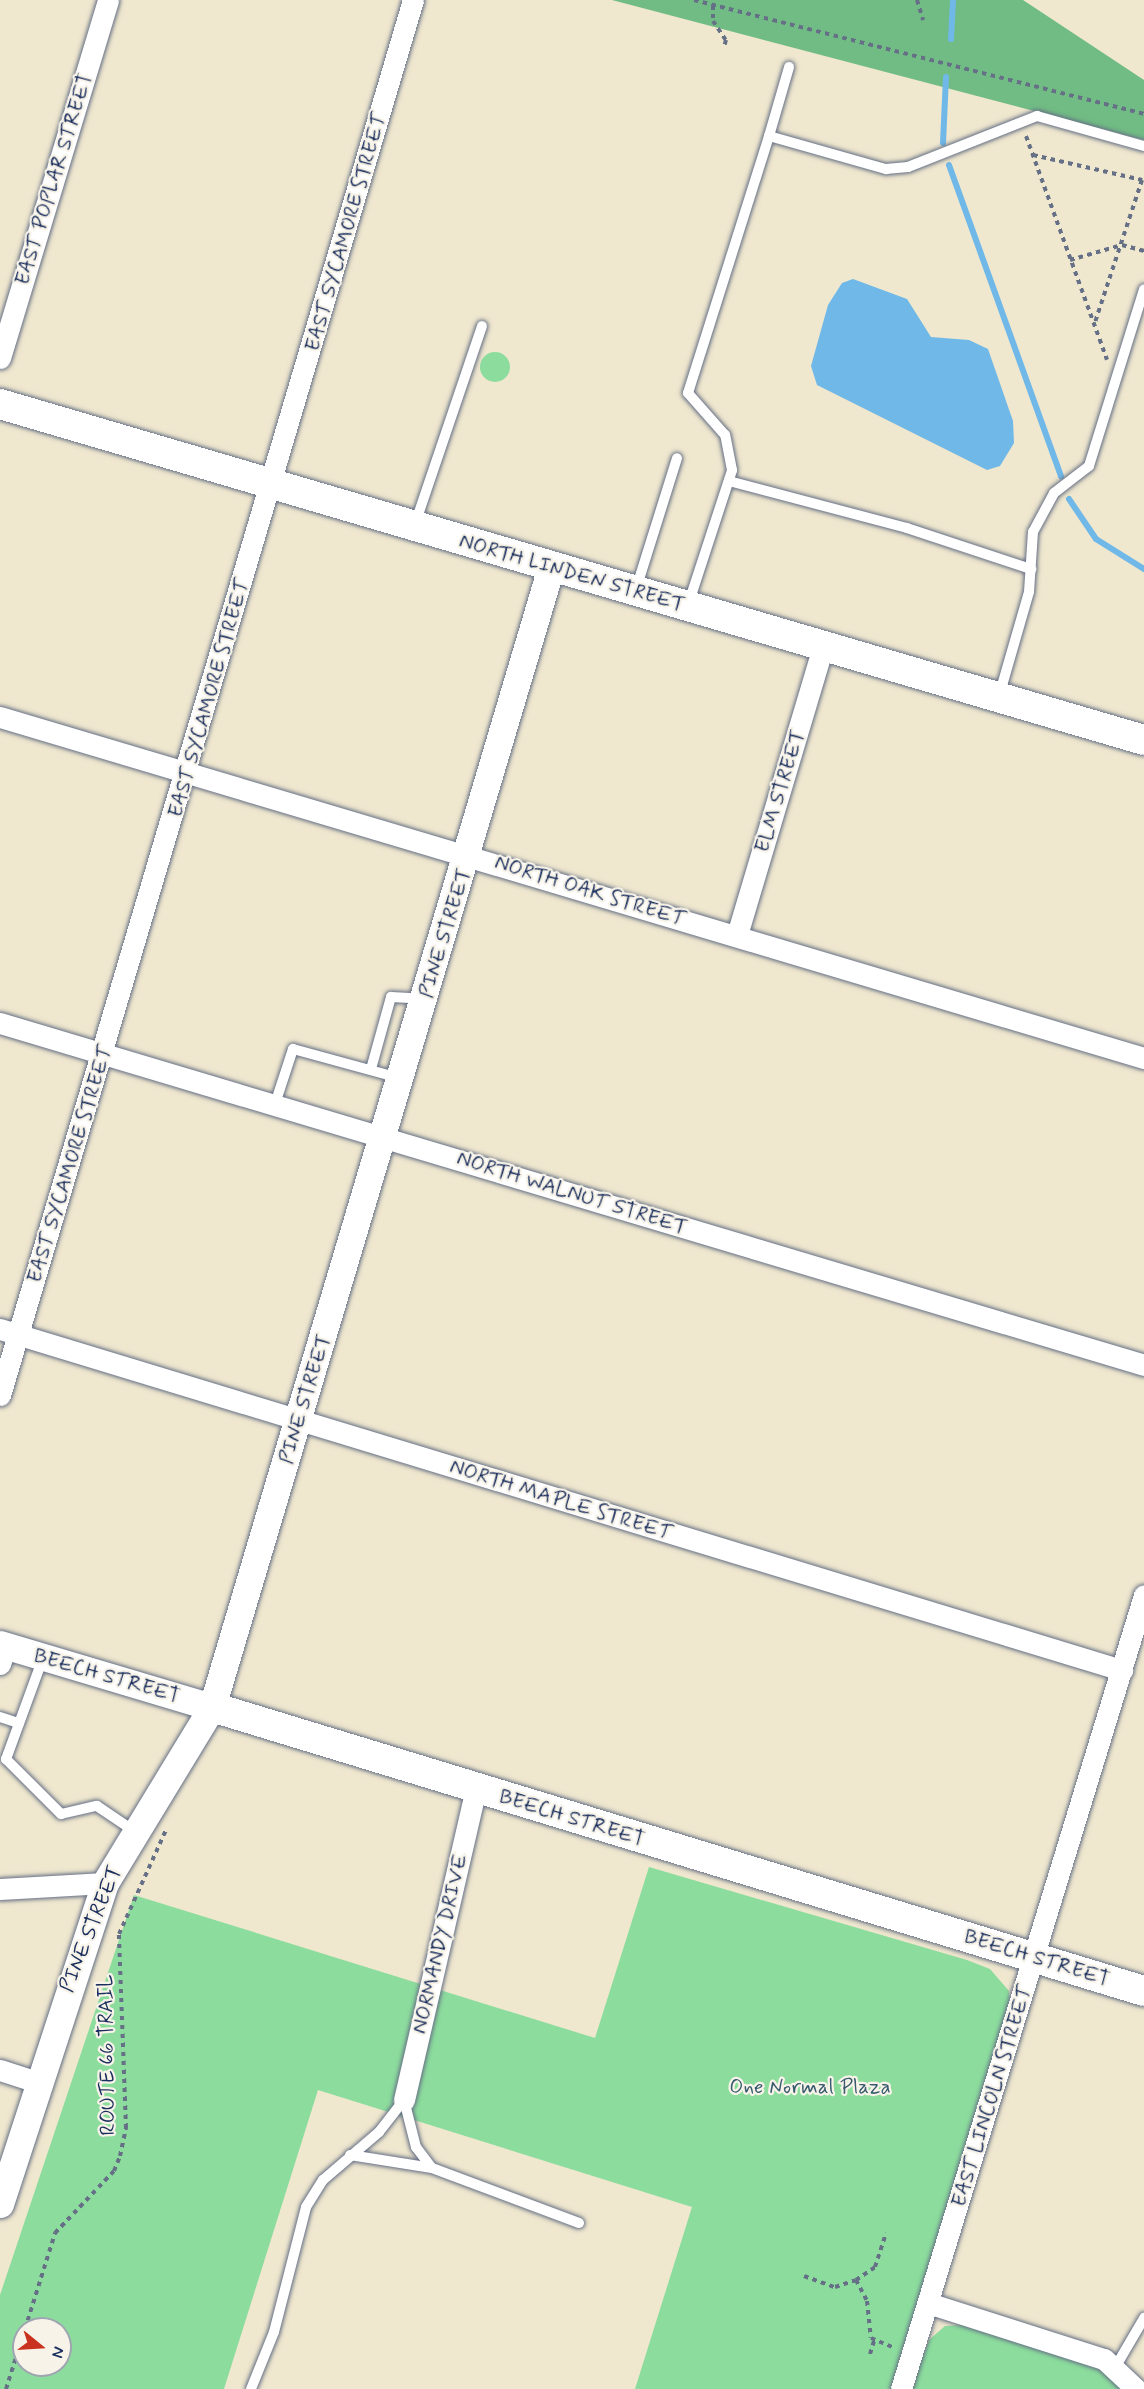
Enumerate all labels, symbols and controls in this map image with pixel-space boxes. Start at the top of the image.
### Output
street label: EAST POPLAR STREET [10,71,98,287]
street label: EAST SYCAMORE STREET [300,109,392,355]
street label: NORTH LINDEN STREET [453,528,691,618]
street label: EAST SYCAMORE STREET [163,575,255,821]
street label: ELM STREET [749,725,811,857]
street label: NORTH OAK STREET [491,850,689,932]
street label: PINE STREET [413,864,477,1002]
street label: EAST SYCAMORE STREET [22,1042,118,1286]
street label: NORTH WALNUT STREET [454,1146,690,1240]
street label: PINE STREET [273,1330,337,1468]
street label: NORTH MAPLE STREET [448,1454,674,1546]
street label: BEECH STREET [31,1643,183,1709]
street label: BEECH STREET [496,1784,648,1852]
street label: NORMANDY DRIVE [407,1852,473,2036]
street label: PINE STREET [54,1861,128,1997]
street label: BEECH STREET [961,1924,1113,1992]
street label: ROUTE 66 TRAIL [93,1974,121,2136]
street label: EAST LINCOLN STREET [946,1980,1038,2212]
park label: One Normal Plaza [728,2074,892,2100]
north arrow [12,2317,72,2377]
text: N [46,2344,69,2360]

